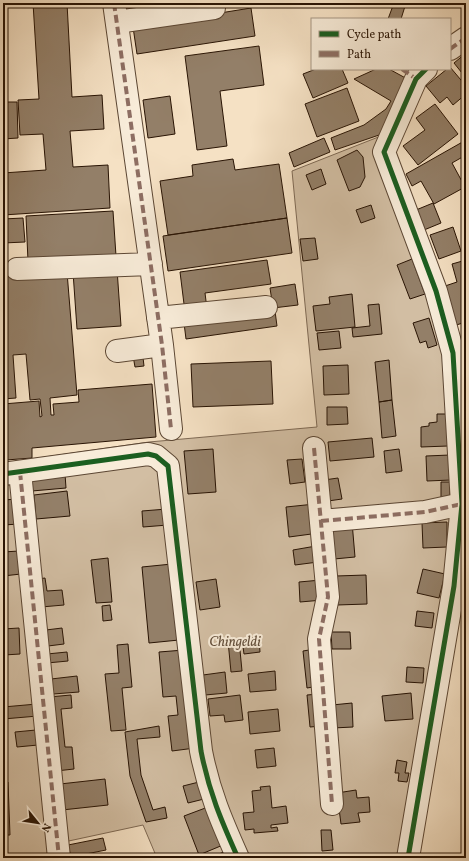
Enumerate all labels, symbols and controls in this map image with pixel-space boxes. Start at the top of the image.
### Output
legend [311,18,451,70]
text: Cycle path [347,27,402,43]
text: Path [347,47,371,63]
park label: Chingeldi [209,633,261,652]
north arrow [18,803,58,843]
text: N [37,820,54,834]

